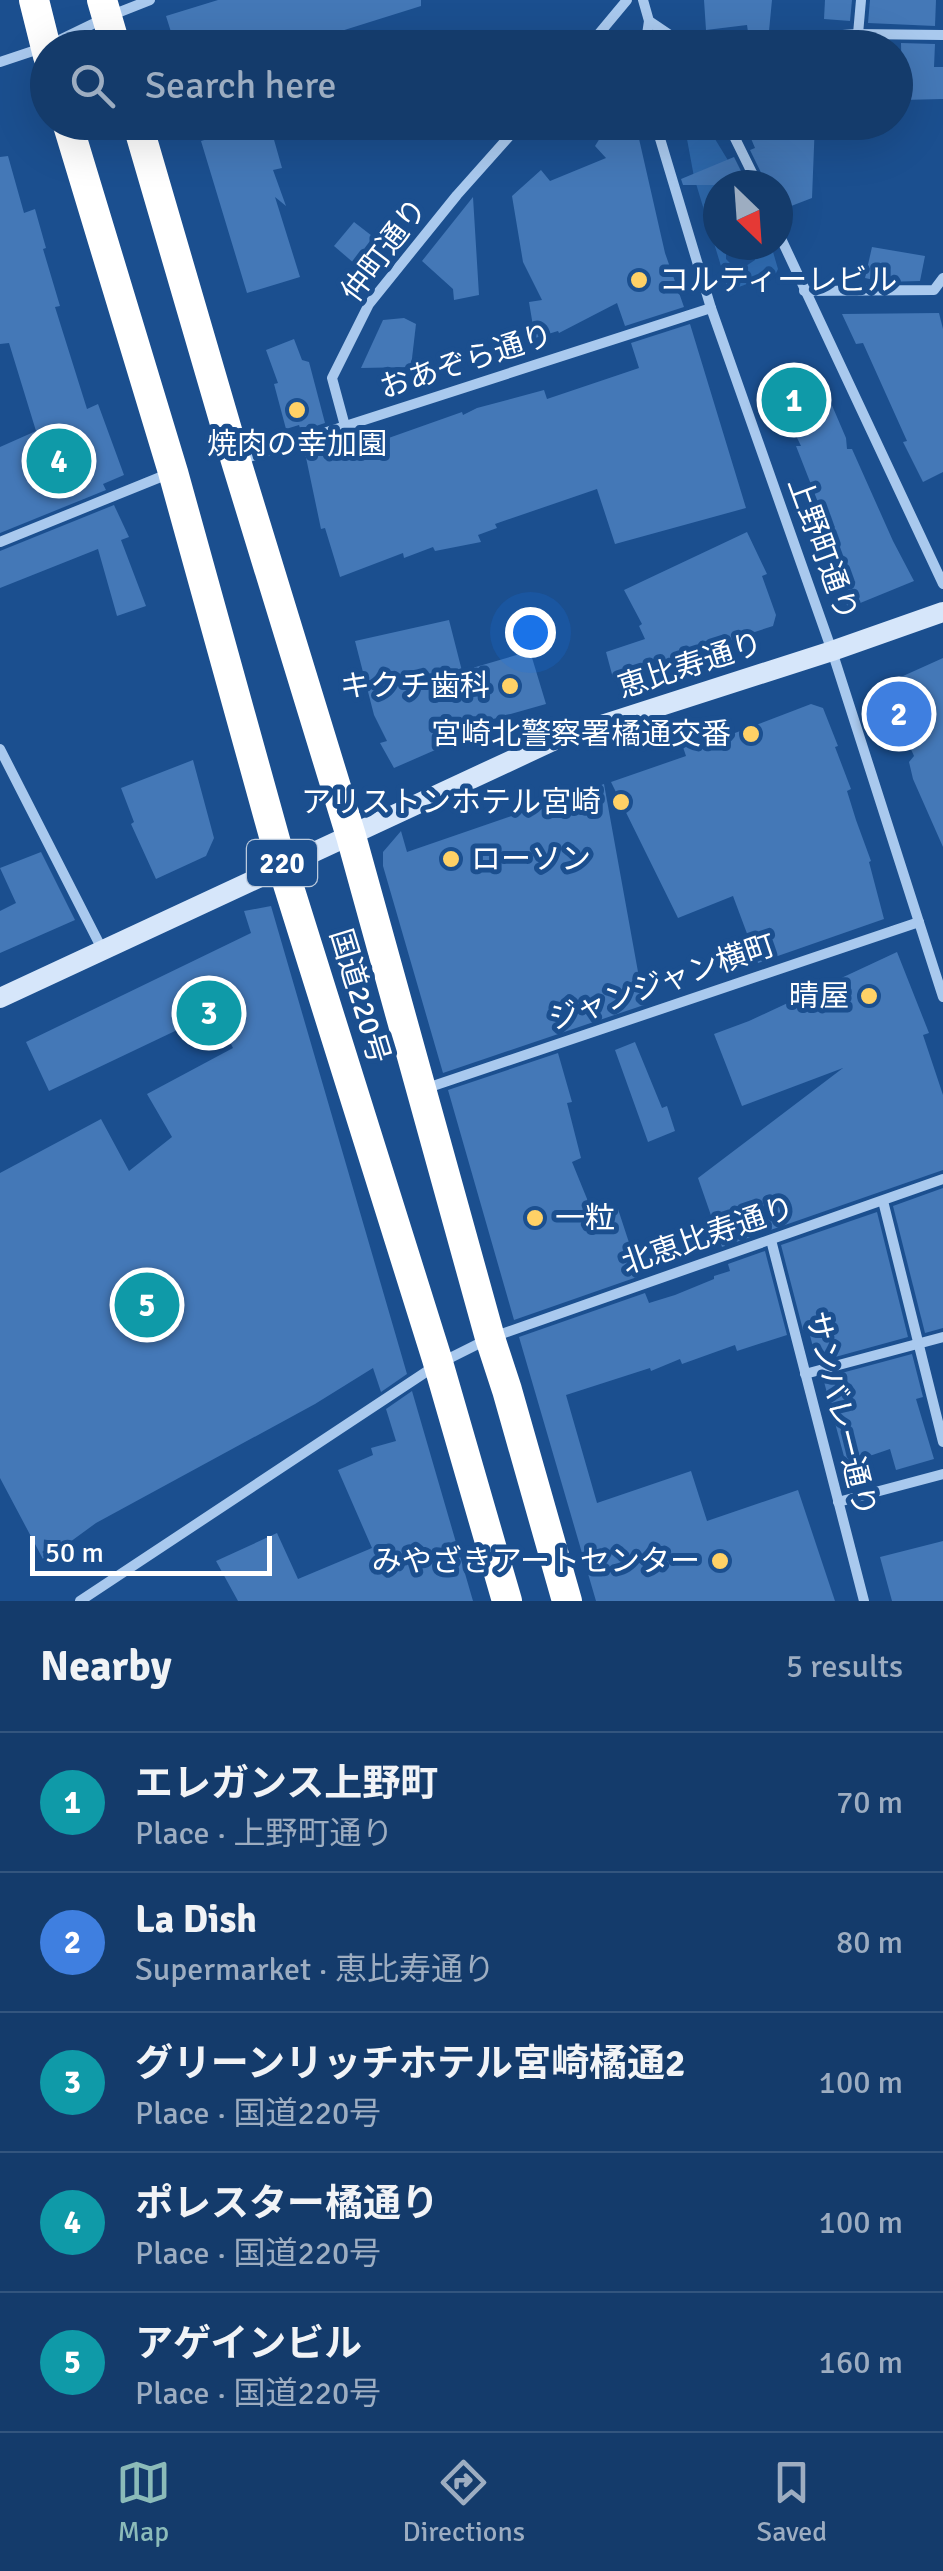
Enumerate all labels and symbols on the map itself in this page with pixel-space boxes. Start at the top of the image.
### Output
north arrow [703,170,793,260]
street label: 仲町通り [334,191,435,309]
place label: コルティーレビル [659,262,897,299]
marker: コルティーレビル [628,269,650,291]
street label: おあぞら通り [375,316,557,407]
pin: 1 [762,362,826,438]
marker: 焼肉の幸加園 [286,399,308,421]
pin: 4 [27,424,92,498]
place label: 焼肉の幸加園 [207,426,387,463]
street label: 上野町通り [779,472,866,626]
your location [505,607,556,658]
street label: 恵比寿通り [613,625,767,706]
place label: キクチ歯科 [340,668,490,705]
marker: キクチ歯科 [499,675,521,697]
pin: 2 [866,676,932,752]
place label: 宮崎北警察署橘通交番 [431,716,731,753]
marker: 宮崎北警察署橘通交番 [740,723,762,745]
place label: アリストンホテル宮崎 [301,784,601,821]
marker: アリストンホテル宮崎 [610,791,632,813]
road number: 220 [247,840,317,886]
place label: ローソン [471,841,591,878]
marker: ローソン [440,848,462,870]
street label: 国道220号 [322,924,397,1068]
street label: ジャンジャン横町 [544,926,780,1039]
pin: 3 [176,976,242,1050]
place label: 晴屋 [789,978,849,1015]
marker: 晴屋 [858,985,880,1007]
street label: 北恵比寿通り [617,1189,799,1282]
place label: 一粒 [555,1200,615,1237]
marker: 一粒 [524,1207,546,1229]
pin: 5 [114,1268,180,1342]
street label: サンバレー通り [797,1308,884,1520]
scale bar [30,1531,272,1576]
place label: みやざきアートセンター [372,1543,700,1580]
marker: みやざきアートセンター [709,1550,731,1572]

